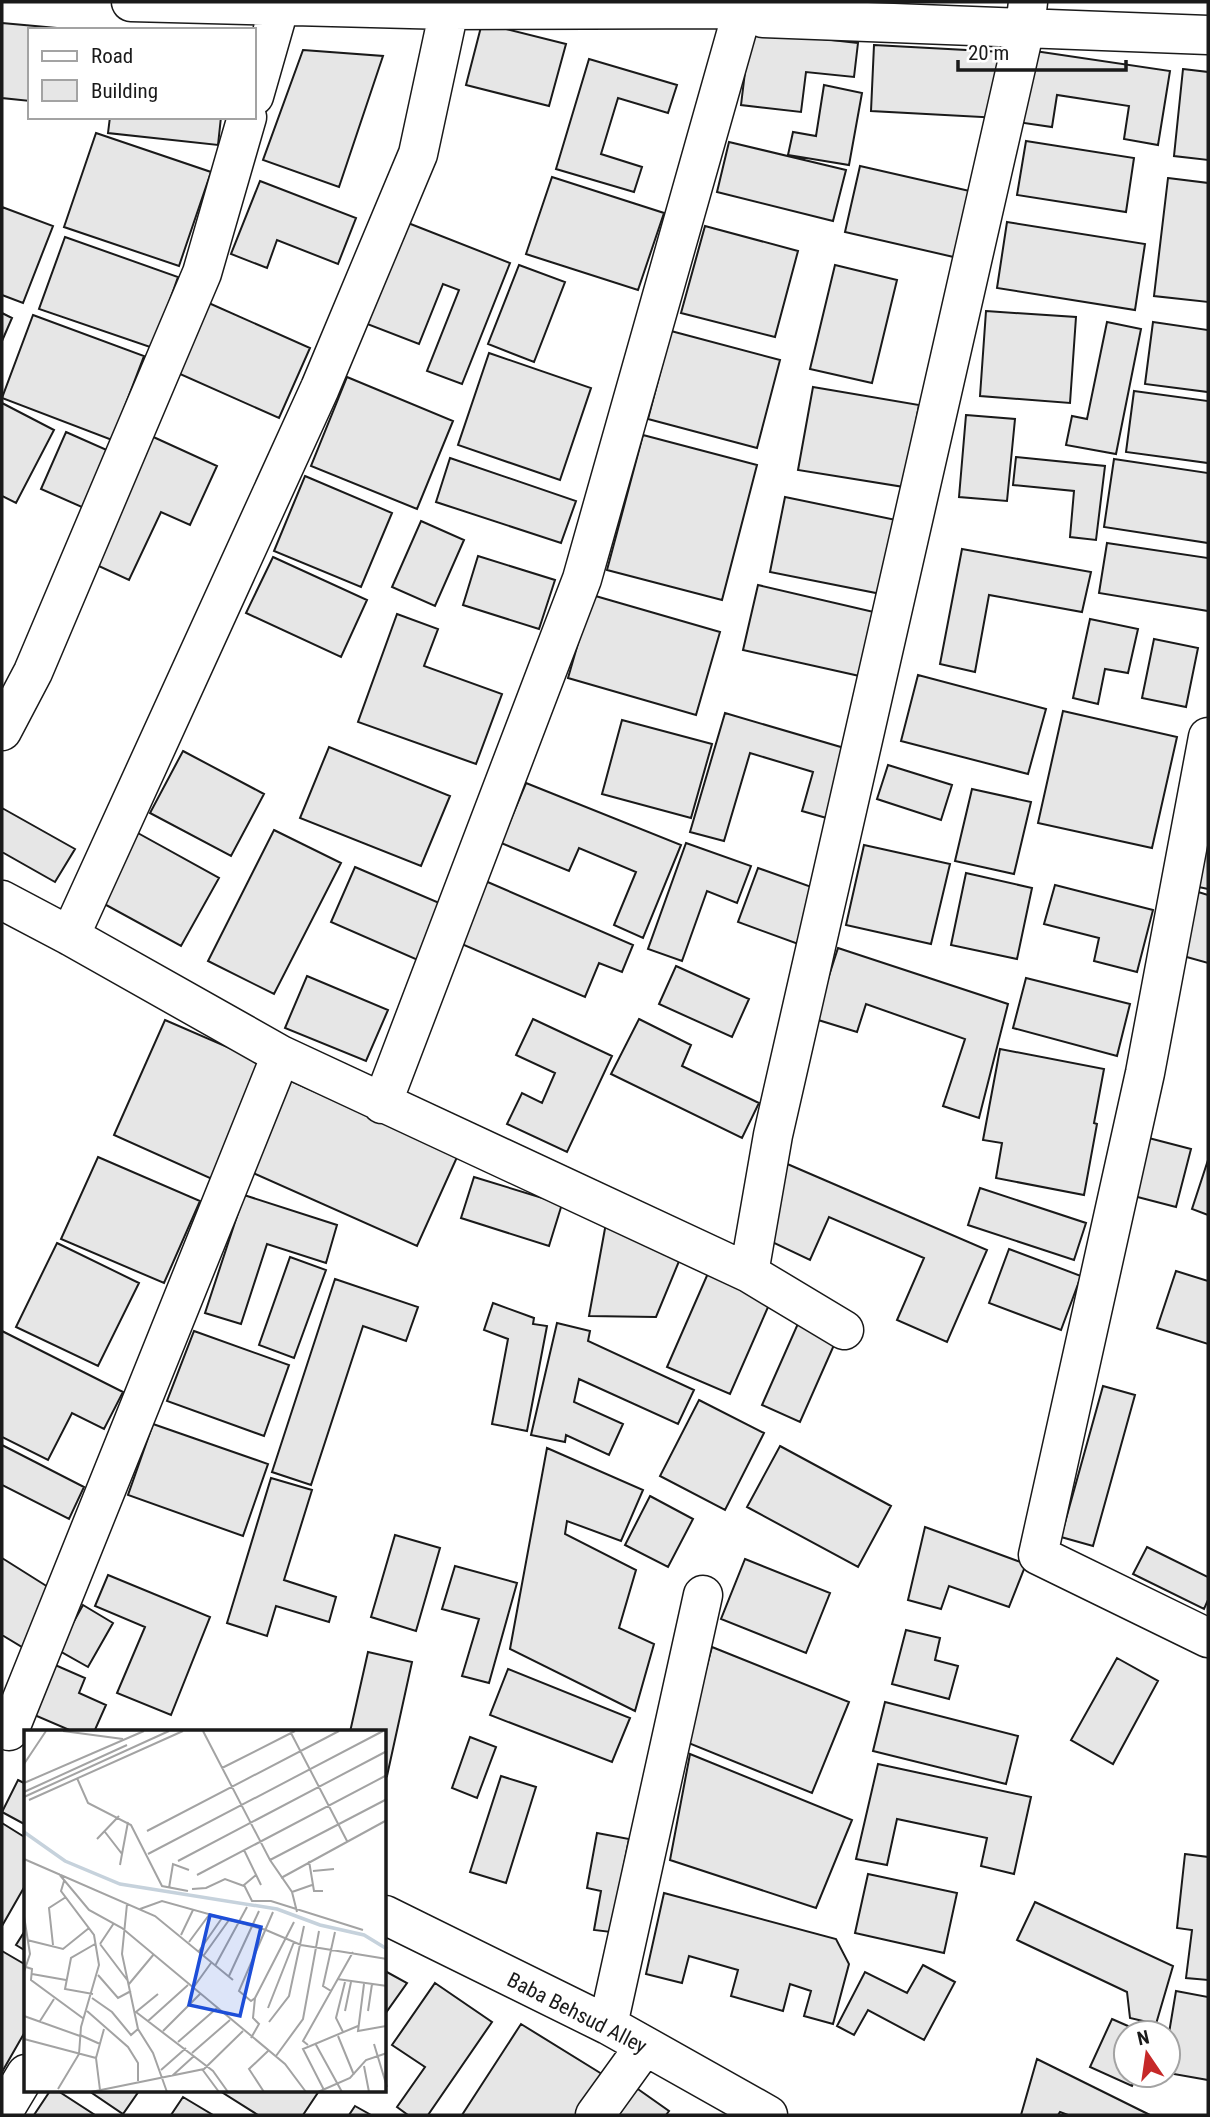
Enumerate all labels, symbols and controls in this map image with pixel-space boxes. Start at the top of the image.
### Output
legend [28,28,256,119]
scale bar [958,28,1126,72]
text: 20 m [968,41,1009,65]
text: Road [91,44,133,68]
text: Building [91,79,158,103]
inset map [24,1730,387,2092]
street label: Baba Behsud Alley [503,1967,651,2059]
north arrow [1112,2019,1182,2089]
text: N [1135,2025,1152,2050]

